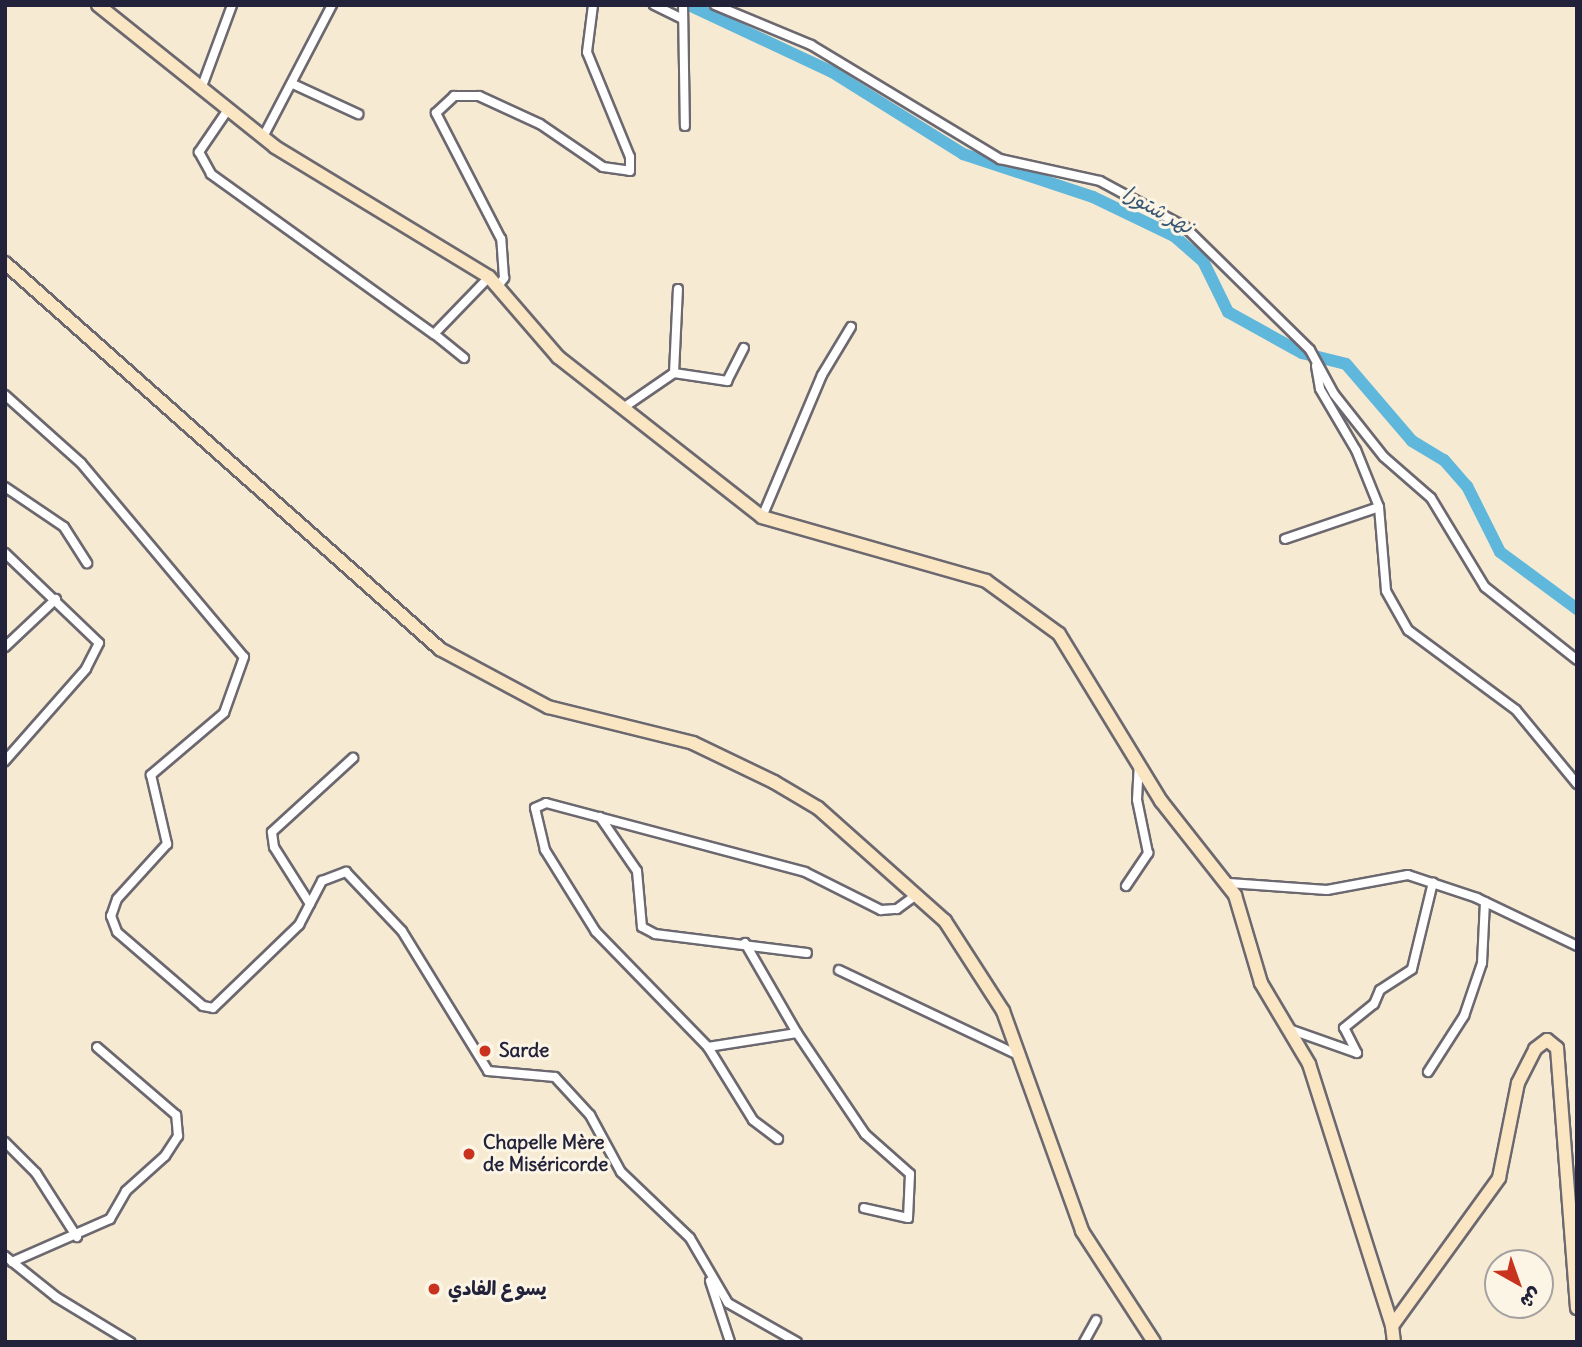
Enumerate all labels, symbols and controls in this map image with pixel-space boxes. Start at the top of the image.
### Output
water label: نهر شتورا [1119,181,1197,239]
place label: Sarde [499,1040,549,1062]
marker: Sarde [477,1043,493,1059]
place label: Chapelle Mère de Miséricorde [483,1132,608,1176]
marker: Chapelle Mère de Miséricorde [461,1146,477,1162]
north arrow [1484,1249,1554,1319]
place label: يسوع الفادي [448,1278,547,1300]
marker: يسوع الفادي [426,1281,442,1297]
text: ش [1515,1283,1547,1314]

